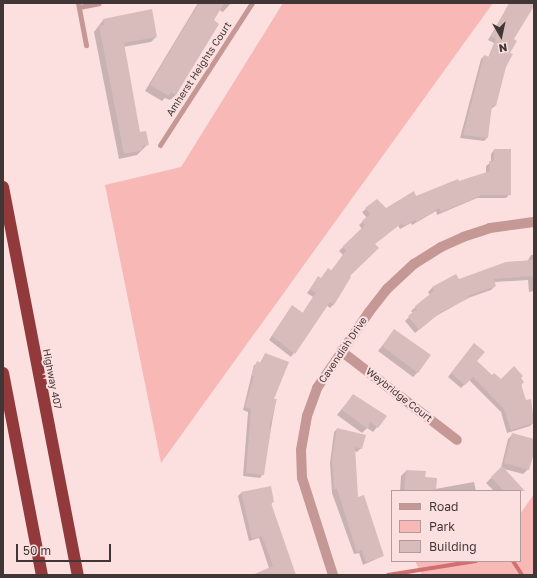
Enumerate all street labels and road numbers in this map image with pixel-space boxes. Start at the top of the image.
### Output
street label: Amherst Heights Court [164,20,234,118]
street label: Cavendish Drive [316,315,370,385]
street label: Highway 407 [40,348,64,410]
street label: Weybridge Court [364,365,434,425]

